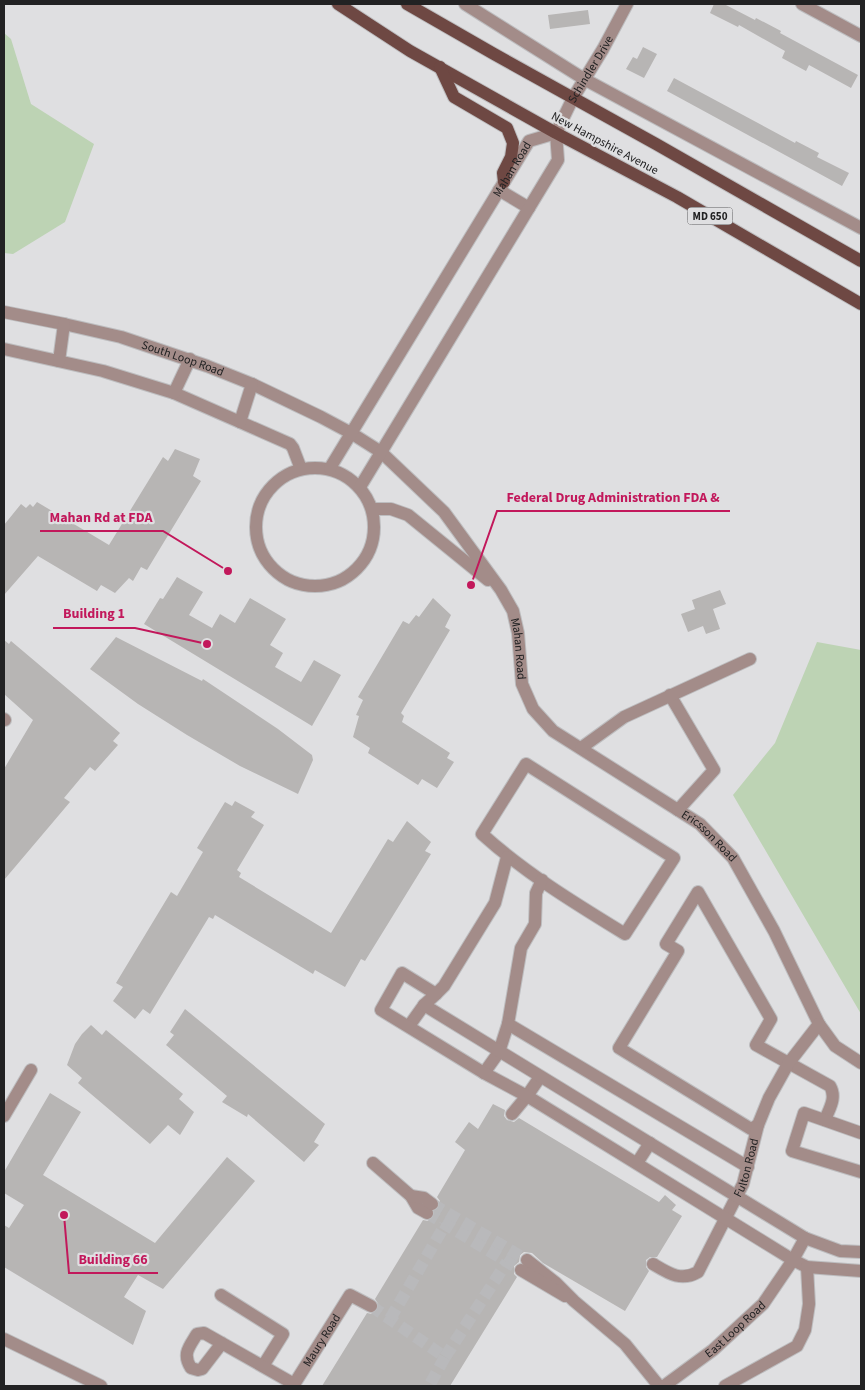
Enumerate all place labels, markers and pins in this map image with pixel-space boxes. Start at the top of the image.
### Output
callout: Federal Drug Administration FDA & [497,482,730,511]
callout: Mahan Rd at FDA [40,502,163,531]
callout: Building 1 [53,599,135,628]
callout: Building 66 [69,1244,158,1273]

